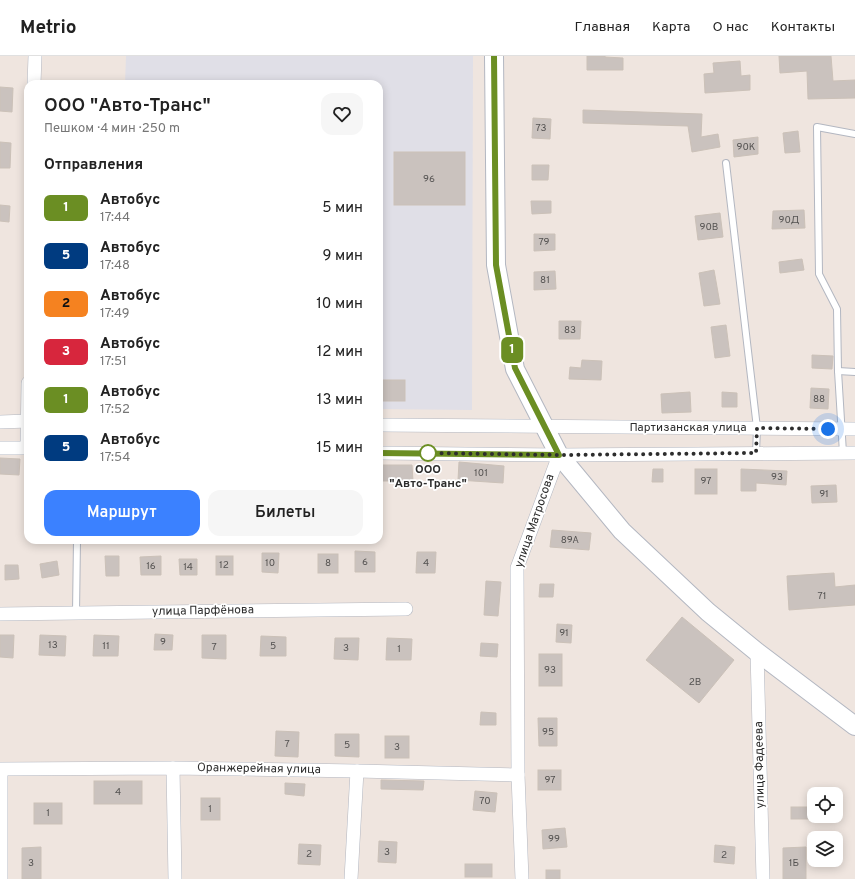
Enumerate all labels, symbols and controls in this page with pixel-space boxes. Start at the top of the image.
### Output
text: Metrio [20,16,77,40]
text: Главная [575,19,630,36]
text: Карта [652,19,690,36]
text: О нас [712,19,749,36]
text: Контакты [771,19,835,36]
button: heart [321,93,363,135]
text: ООО "Авто-Транс" [44,94,211,118]
text: Пешком · 4 мин · 250 m [44,121,180,137]
house number: 73 [535,122,547,135]
house number: 90К [737,141,756,154]
text: Отправления [44,156,143,175]
house number: 96 [423,173,435,186]
text: Автобус [100,191,160,210]
text: 1 [63,199,69,216]
text: 5 мин [322,199,363,218]
text: 17:44 [100,210,130,226]
house number: 90Д [779,214,800,227]
house number: 90В [700,221,718,234]
house number: 79 [538,236,550,249]
text: Автобус [100,239,160,258]
text: 5 [62,247,70,264]
text: 9 мин [323,247,363,266]
text: 17:48 [100,258,130,274]
house number: 81 [540,274,550,287]
text: Автобус [100,287,160,306]
text: 2 [62,295,70,312]
text: 10 мин [316,295,363,314]
text: 17:49 [100,306,130,322]
house number: 83 [564,324,576,337]
text: Автобус [100,335,160,354]
line badge: 1 [499,337,525,363]
text: 1 [509,341,515,358]
text: 3 [62,343,70,360]
text: 12 мин [317,343,363,362]
text: 17:51 [100,354,127,370]
text: Автобус [100,383,160,402]
text: 1 [63,391,69,408]
text: 13 мин [317,391,363,410]
house number: 88 [813,393,825,406]
text: 17:52 [100,402,130,418]
your location [818,419,838,439]
street label: Партизанская улица [629,420,747,436]
text: Автобус [100,431,160,450]
text: 5 [62,439,70,456]
text: 15 мин [317,439,363,458]
marker: ООО "Авто-Транс" [419,444,437,462]
text: 17:54 [100,450,130,466]
place label: ООО "Авто-Транс" [389,462,467,492]
house number: 101 [474,467,488,480]
house number: 93 [771,471,783,484]
street label: улица Матросова [511,472,559,570]
house number: 97 [701,475,711,488]
house number: 91 [819,488,829,501]
button: Маршрут [44,490,200,536]
button: Билеты [208,490,363,536]
house number: 89А [561,534,579,547]
house number: 6 [362,556,368,569]
house number: 10 [265,557,275,570]
house number: 8 [325,557,331,570]
house number: 4 [423,557,429,570]
house number: 12 [219,559,229,572]
house number: 16 [146,560,156,573]
house number: 14 [183,561,193,574]
house number: 71 [817,590,827,603]
street label: улица Парфёнова [152,602,254,620]
house number: 91 [559,627,569,640]
house number: 9 [160,636,166,649]
house number: 13 [48,639,58,652]
house number: 11 [102,640,110,653]
house number: 5 [270,640,276,653]
house number: 7 [211,641,217,654]
house number: 3 [343,642,349,655]
house number: 1 [397,643,401,656]
house number: 93 [544,664,556,677]
house number: 2В [689,676,701,689]
street label: улица Фадеева [751,721,769,809]
house number: 95 [542,726,554,739]
house number: 7 [284,738,290,751]
house number: 5 [344,739,350,752]
house number: 3 [394,741,400,754]
street label: Оранжерейная улица [197,760,321,778]
house number: 97 [545,774,555,787]
house number: 4 [115,786,121,799]
map controls [807,787,843,867]
button: locate [807,787,843,823]
house number: 70 [479,795,491,808]
house number: 1 [208,803,212,816]
house number: 1 [46,807,50,820]
button: layers [807,831,843,867]
house number: 99 [548,833,560,846]
house number: 3 [384,846,390,859]
house number: 2 [306,848,312,861]
house number: 2 [721,849,727,862]
house number: 3 [28,857,34,870]
house number: 1Б [789,857,799,870]

